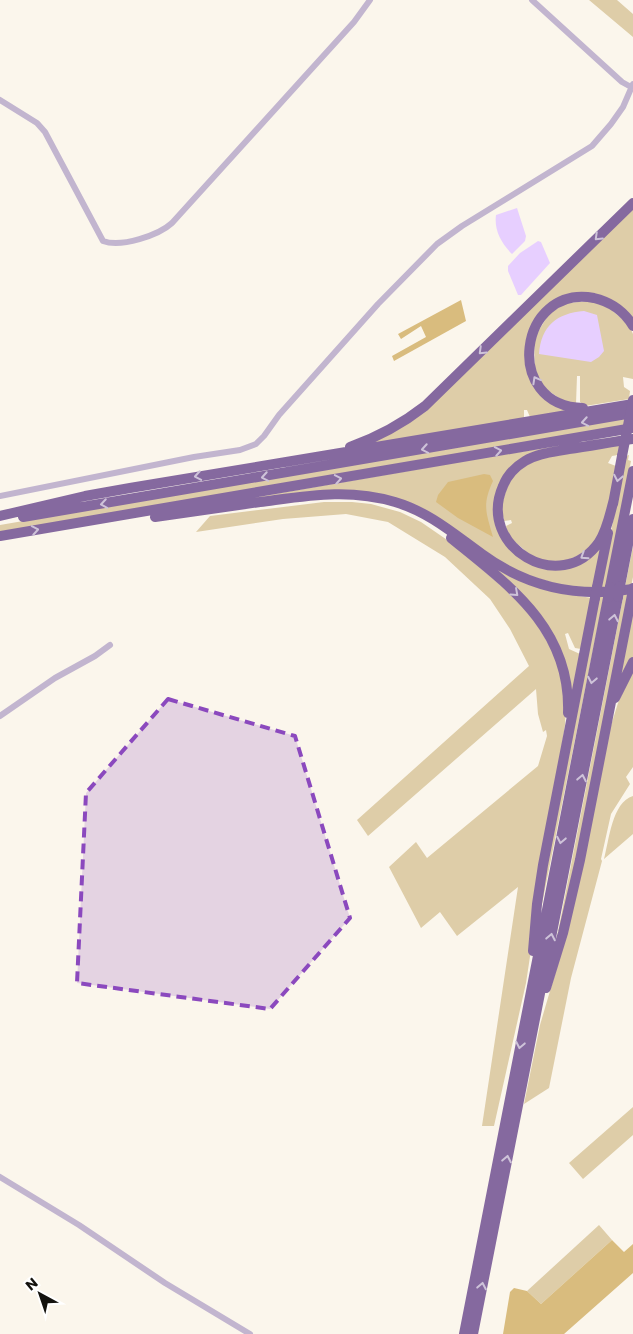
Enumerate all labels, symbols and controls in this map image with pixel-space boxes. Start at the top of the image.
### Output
one-way arrow [595,232,604,241]
one-way arrow [478,345,487,354]
one-way arrow [532,377,542,386]
one-way arrow [581,416,589,426]
one-way arrow [420,443,428,454]
one-way arrow [494,446,502,457]
one-way arrow [194,471,203,481]
one-way arrow [260,471,269,481]
one-way arrow [613,473,624,482]
one-way arrow [333,474,342,484]
one-way arrow [100,498,109,508]
one-way arrow [30,526,39,536]
one-way arrow [580,550,589,559]
one-way arrow [509,587,518,596]
one-way arrow [608,614,618,623]
one-way arrow [587,676,598,685]
one-way arrow [577,773,587,782]
one-way arrow [556,835,566,844]
one-way arrow [545,933,556,942]
one-way arrow [516,1040,526,1049]
one-way arrow [502,1155,512,1164]
north arrow [15,1269,65,1319]
text: N [21,1273,42,1295]
one-way arrow [477,1282,487,1291]

